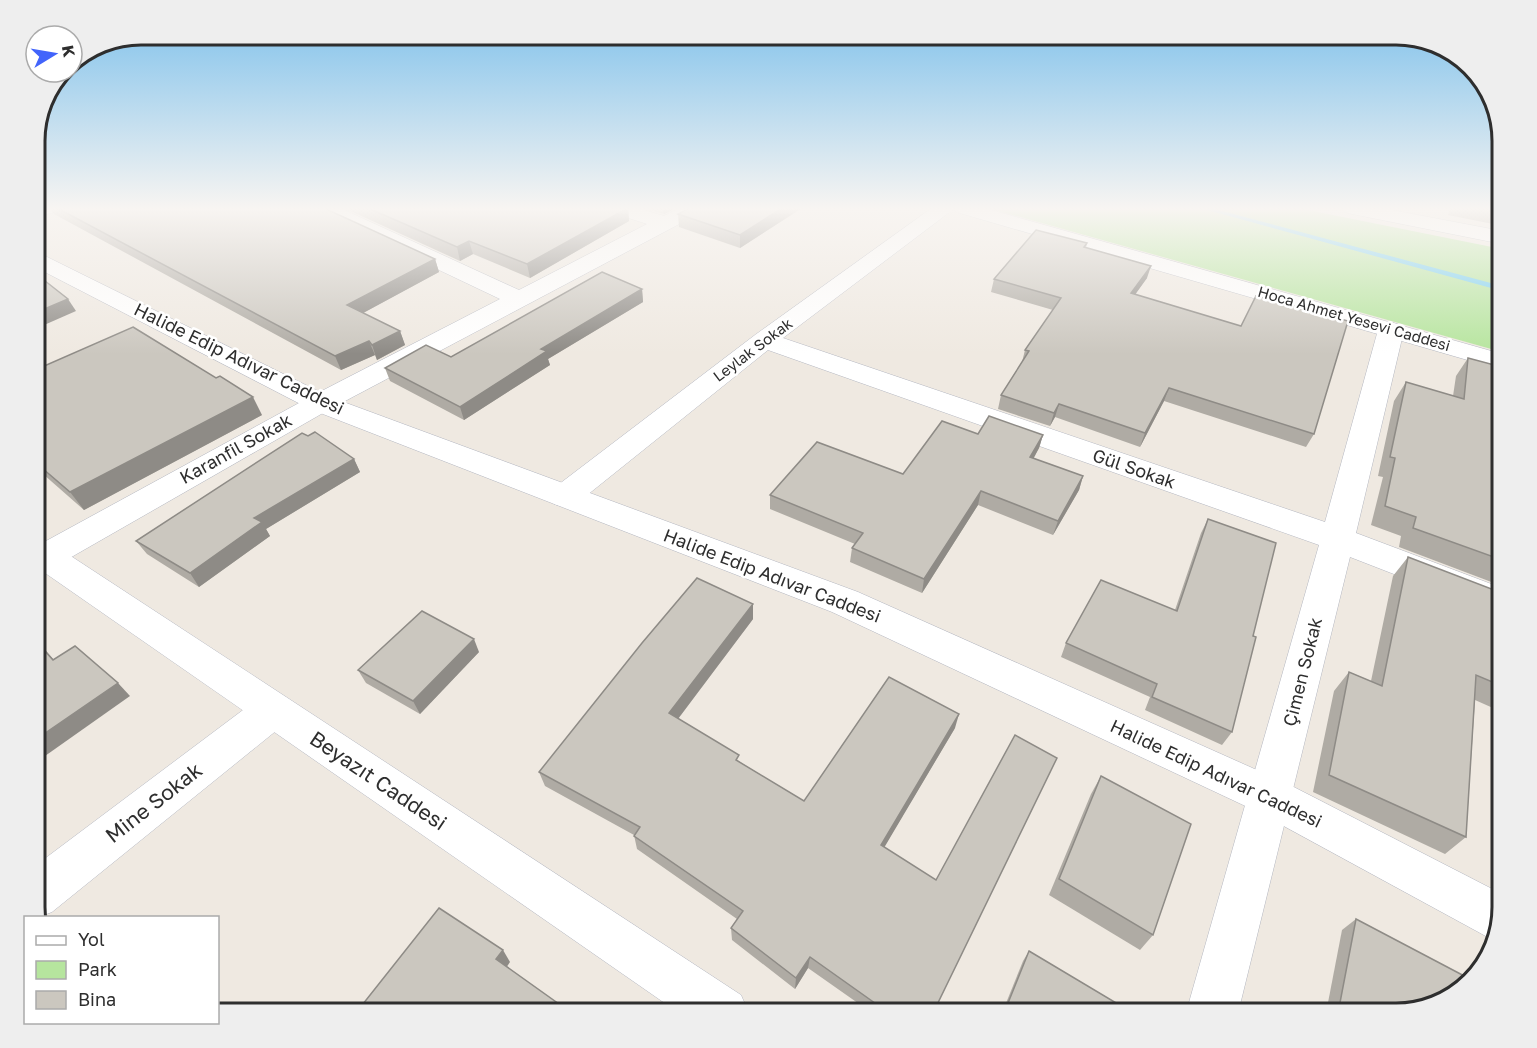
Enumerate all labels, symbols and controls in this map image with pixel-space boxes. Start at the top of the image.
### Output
north arrow [24,24,84,84]
text: K [58,44,80,59]
street label: Hoca Ahmet Yesevi Caddesi [1256,282,1453,354]
street label: Halide Edip Adıvar Caddesi [131,298,348,419]
street label: Leylak Sokak [709,313,796,385]
street label: Karanfil Sokak [176,408,295,488]
street label: Gül Sokak [1090,444,1179,493]
street label: Halide Edip Adıvar Caddesi [661,523,884,627]
street label: Çimen Sokak [1278,615,1326,729]
street label: Halide Edip Adıvar Caddesi [1107,714,1326,832]
street label: Beyazıt Caddesi [305,725,452,836]
street label: Mine Sokak [100,756,207,848]
legend [24,916,219,1024]
text: Yol [78,928,105,950]
text: Park [78,958,117,980]
text: Bina [78,988,116,1010]

